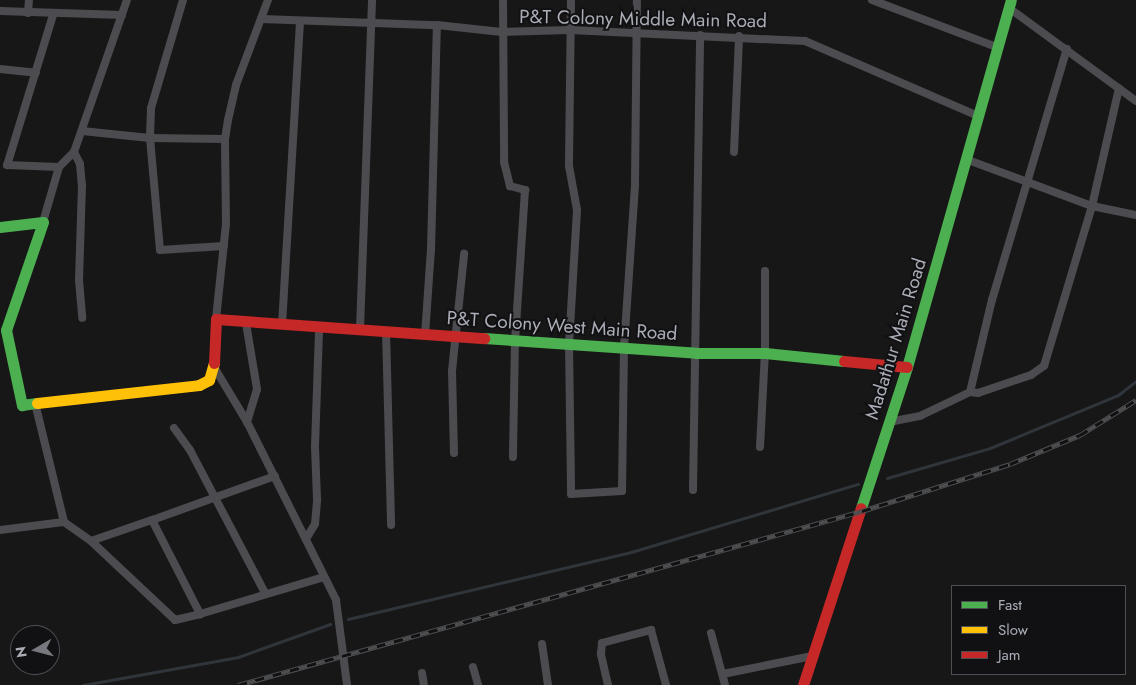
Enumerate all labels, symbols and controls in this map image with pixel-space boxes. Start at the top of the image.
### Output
street label: P&T Colony Middle Main Road [519,5,767,33]
street label: Madathur Main Road [861,256,931,422]
street label: P&T Colony West Main Road [446,307,678,345]
legend [951,585,1126,675]
text: Fast [998,594,1022,616]
text: Slow [998,619,1028,641]
north arrow [10,625,60,675]
text: Jam [998,644,1021,666]
text: N [10,645,32,659]

